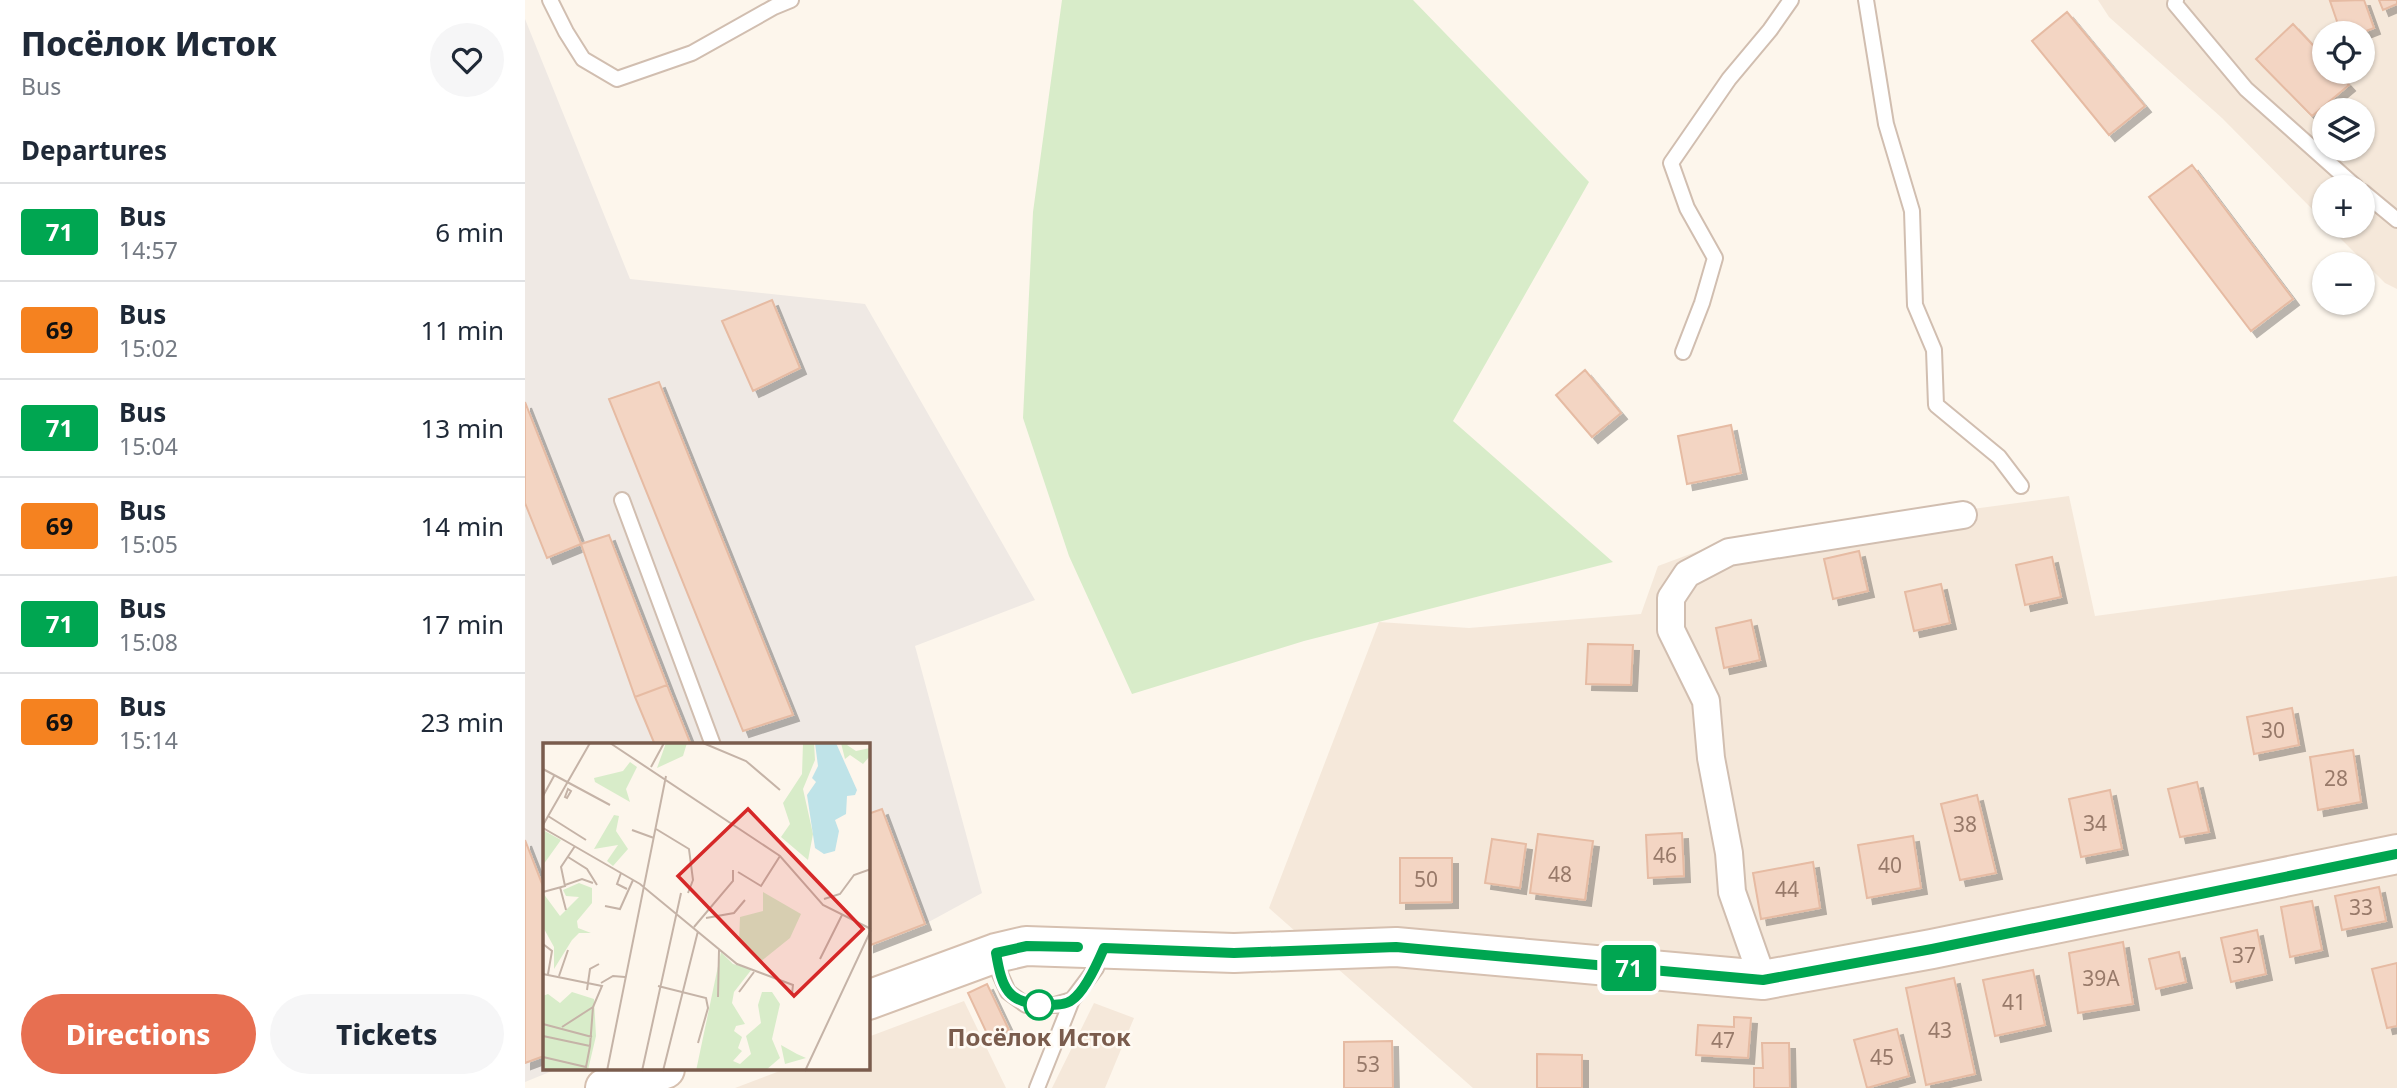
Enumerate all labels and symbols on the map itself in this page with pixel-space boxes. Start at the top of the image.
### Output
house number: 30 [2261,716,2285,744]
inset map [543,743,870,1070]
house number: 28 [2324,764,2348,792]
house number: 34 [2083,809,2107,837]
house number: 38 [1953,810,1977,838]
house number: 46 [1653,841,1677,869]
house number: 40 [1878,851,1902,879]
house number: 48 [1548,860,1572,888]
house number: 50 [1414,865,1438,893]
house number: 44 [1775,875,1799,903]
house number: 33 [2349,893,2373,921]
house number: 37 [2232,941,2256,969]
line badge: 71 [1597,945,1661,991]
house number: 39А [2082,964,2120,992]
house number: 41 [2002,988,2026,1016]
marker: Посёлок Исток [1024,990,1054,1020]
house number: 43 [1928,1016,1952,1044]
place label: Посёлок Исток [947,1020,1131,1053]
house number: 47 [1711,1026,1735,1054]
house number: 45 [1870,1043,1894,1071]
house number: 53 [1356,1050,1380,1078]

